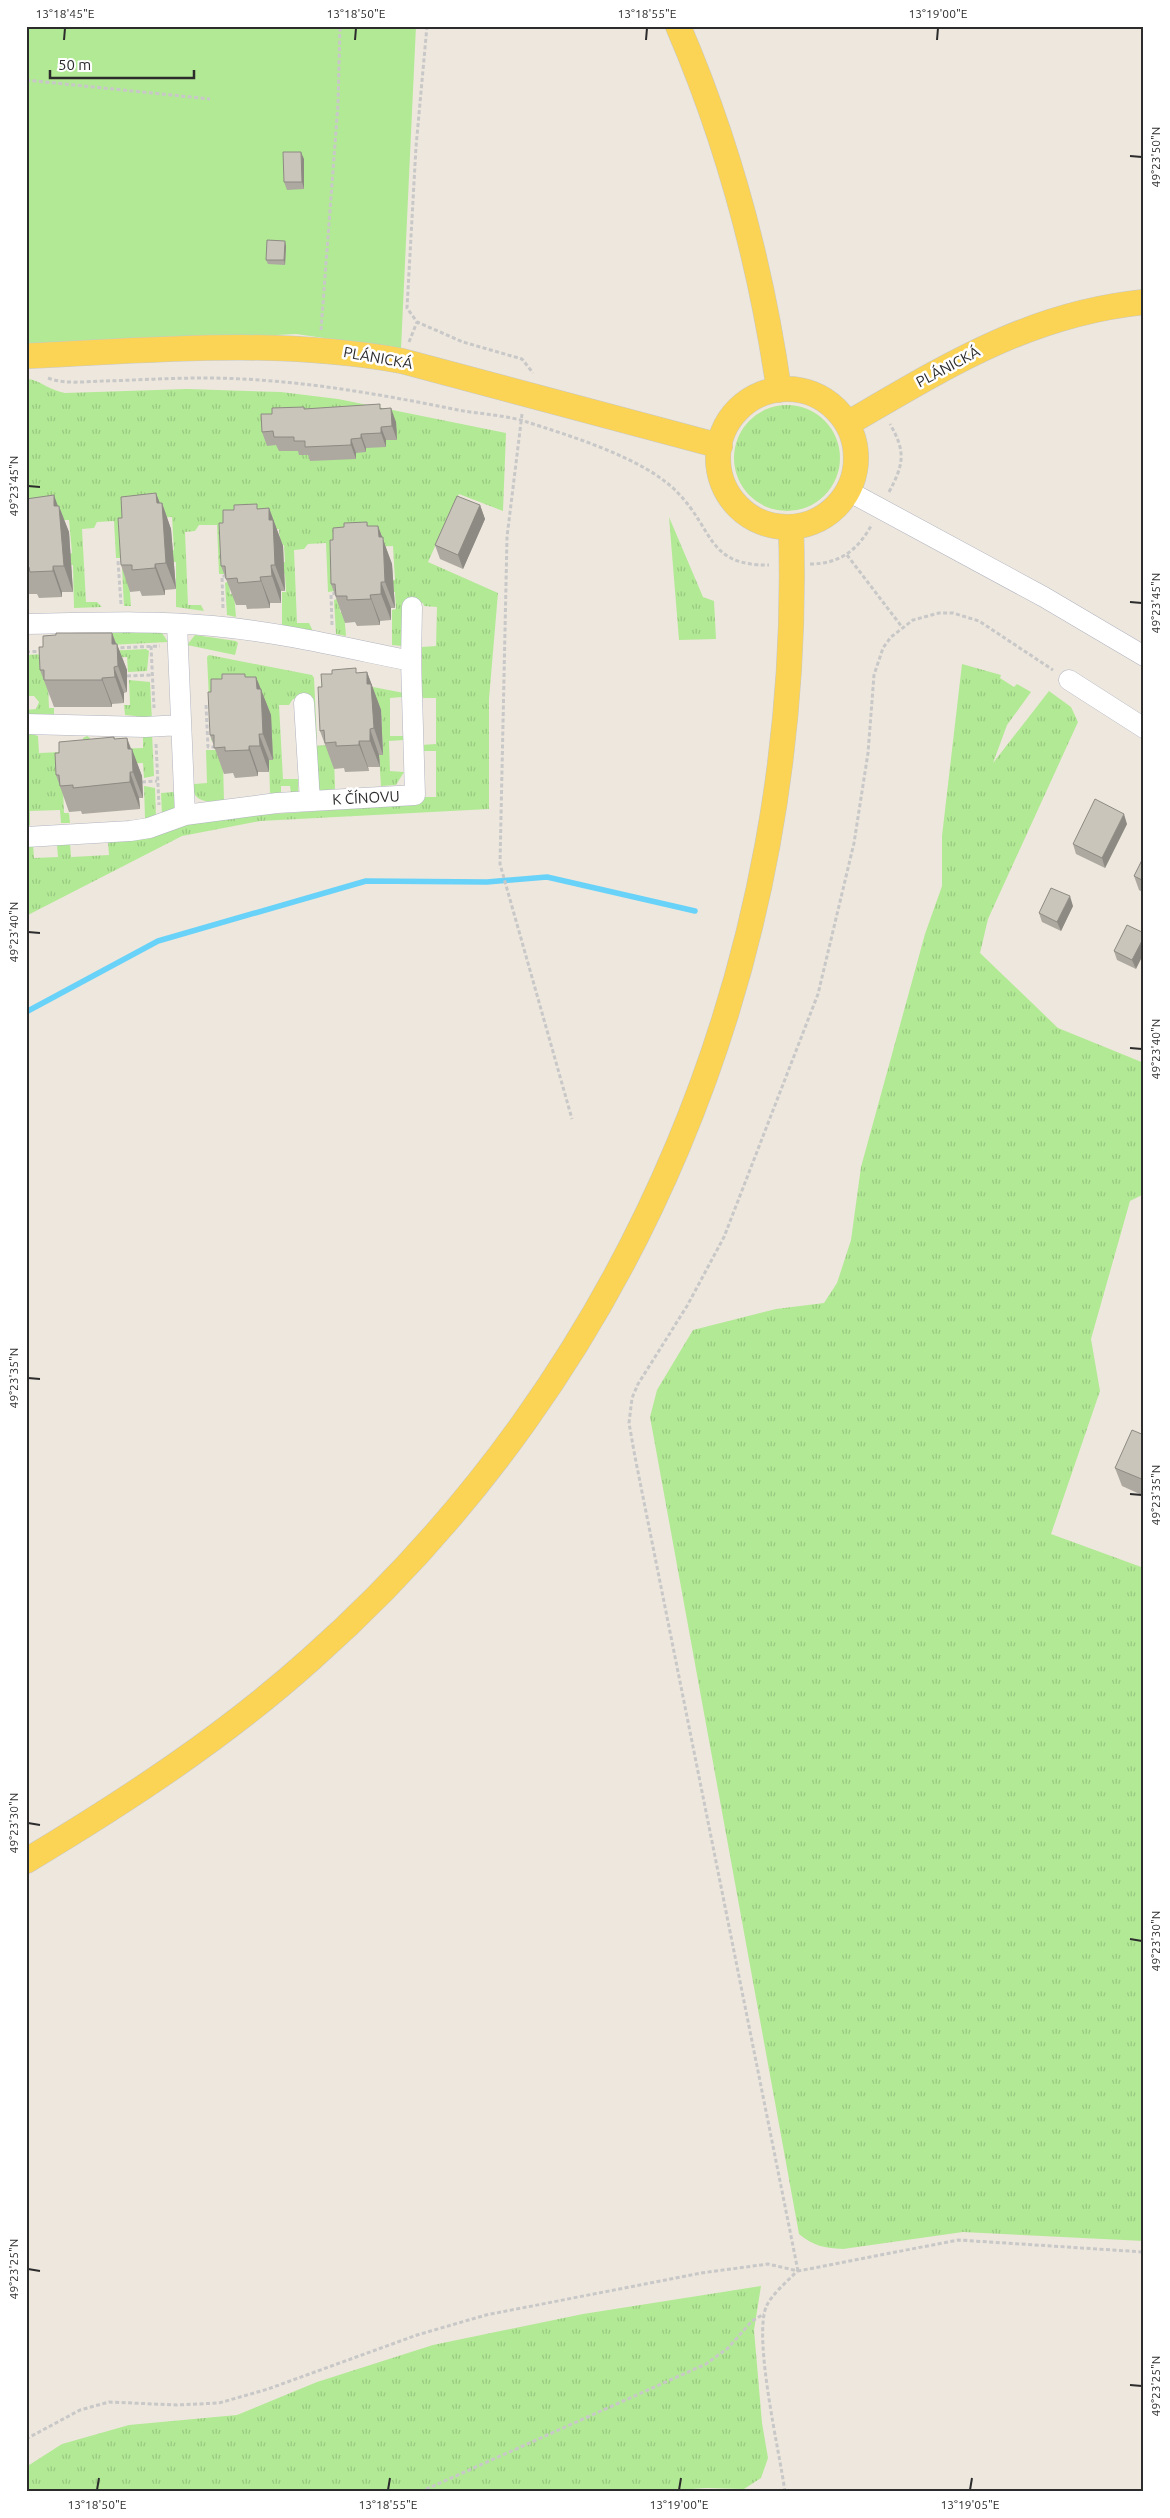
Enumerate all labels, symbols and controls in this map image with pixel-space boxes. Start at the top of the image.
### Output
text: 13°18'45"E [36,7,95,20]
text: 13°18'50"E [327,7,386,20]
text: 13°18'55"E [618,7,677,20]
text: 13°19'00"E [909,7,968,20]
scale bar [50,48,194,80]
text: 50 m [58,56,91,73]
text: 49°23'50"N [1149,127,1162,187]
street label: PLÁNICKÁ [342,343,414,372]
street label: PLÁNICKÁ [913,343,983,390]
text: 49°23'45"N [7,456,20,516]
text: 49°23'45"N [1149,573,1162,633]
street label: K ČÍNOVU [332,787,400,808]
text: 49°23'40"N [7,902,20,962]
text: 49°23'40"N [1149,1019,1162,1079]
text: 49°23'35"N [7,1348,20,1408]
text: 49°23'35"N [1149,1465,1162,1525]
text: 49°23'30"N [7,1793,20,1853]
text: 49°23'30"N [1149,1911,1162,1971]
text: 49°23'25"N [7,2239,20,2299]
text: 49°23'25"N [1149,2356,1162,2416]
text: 13°18'50"E [68,2498,127,2511]
text: 13°18'55"E [359,2498,418,2511]
text: 13°19'00"E [650,2498,709,2511]
text: 13°19'05"E [941,2498,1000,2511]

